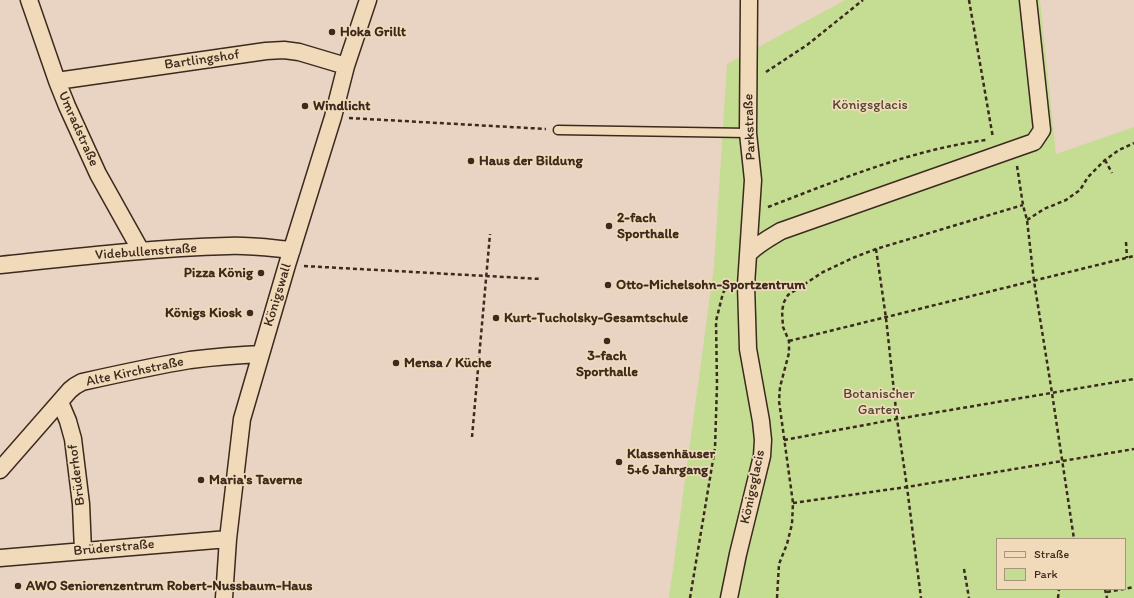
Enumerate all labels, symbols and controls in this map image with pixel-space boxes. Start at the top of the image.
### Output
place label: Hoka Grillt [340,24,406,40]
marker: Hoka Grillt [327,27,337,37]
street label: Bartlingshof [163,46,241,74]
street label: Umradstraße [54,89,102,169]
street label: Parkstraße [740,93,760,161]
park label: Königsglacis [832,97,908,113]
place label: Windlicht [313,98,370,114]
marker: Windlicht [300,101,310,111]
place label: Haus der Bildung [479,153,583,169]
marker: Haus der Bildung [466,156,476,166]
place label: 2-fach Sporthalle [617,210,679,242]
marker: 2-fach Sporthalle [604,221,614,231]
street label: Videbullenstraße [94,240,198,264]
street label: Königswall [260,261,296,329]
place label: Pizza König [184,265,253,281]
marker: Pizza König [256,268,266,278]
place label: Otto-Michelsohn-Sportzentrum [616,277,805,293]
marker: Otto-Michelsohn-Sportzentrum [603,280,613,290]
place label: Königs Kiosk [165,305,242,321]
marker: Königs Kiosk [245,308,255,318]
place label: Kurt-Tucholsky-Gesamtschule [504,310,688,326]
marker: Kurt-Tucholsky-Gesamtschule [491,313,501,323]
marker: 3-fach Sporthalle [602,336,612,346]
place label: 3-fach Sporthalle [576,348,638,380]
street label: Alte Kirchstraße [85,353,185,391]
place label: Mensa / Küche [404,355,492,371]
marker: Mensa / Küche [391,358,401,368]
park label: Botanischer Garten [843,386,915,418]
street label: Brüderhof [65,443,89,507]
place label: Klassenhäuser 5+6 Jahrgang [627,446,715,478]
street label: Königsglacis [737,448,769,526]
marker: Klassenhäuser 5+6 Jahrgang [614,457,624,467]
place label: Maria's Taverne [209,472,302,488]
marker: Maria's Taverne [196,475,206,485]
street label: Brüderstraße [73,536,155,560]
legend [996,538,1126,590]
text: Straße [1034,547,1069,561]
text: Park [1034,567,1058,581]
place label: AWO Seniorenzentrum Robert-Nussbaum-Haus [26,578,313,594]
marker: AWO Seniorenzentrum Robert-Nussbaum-Haus [13,581,23,591]

